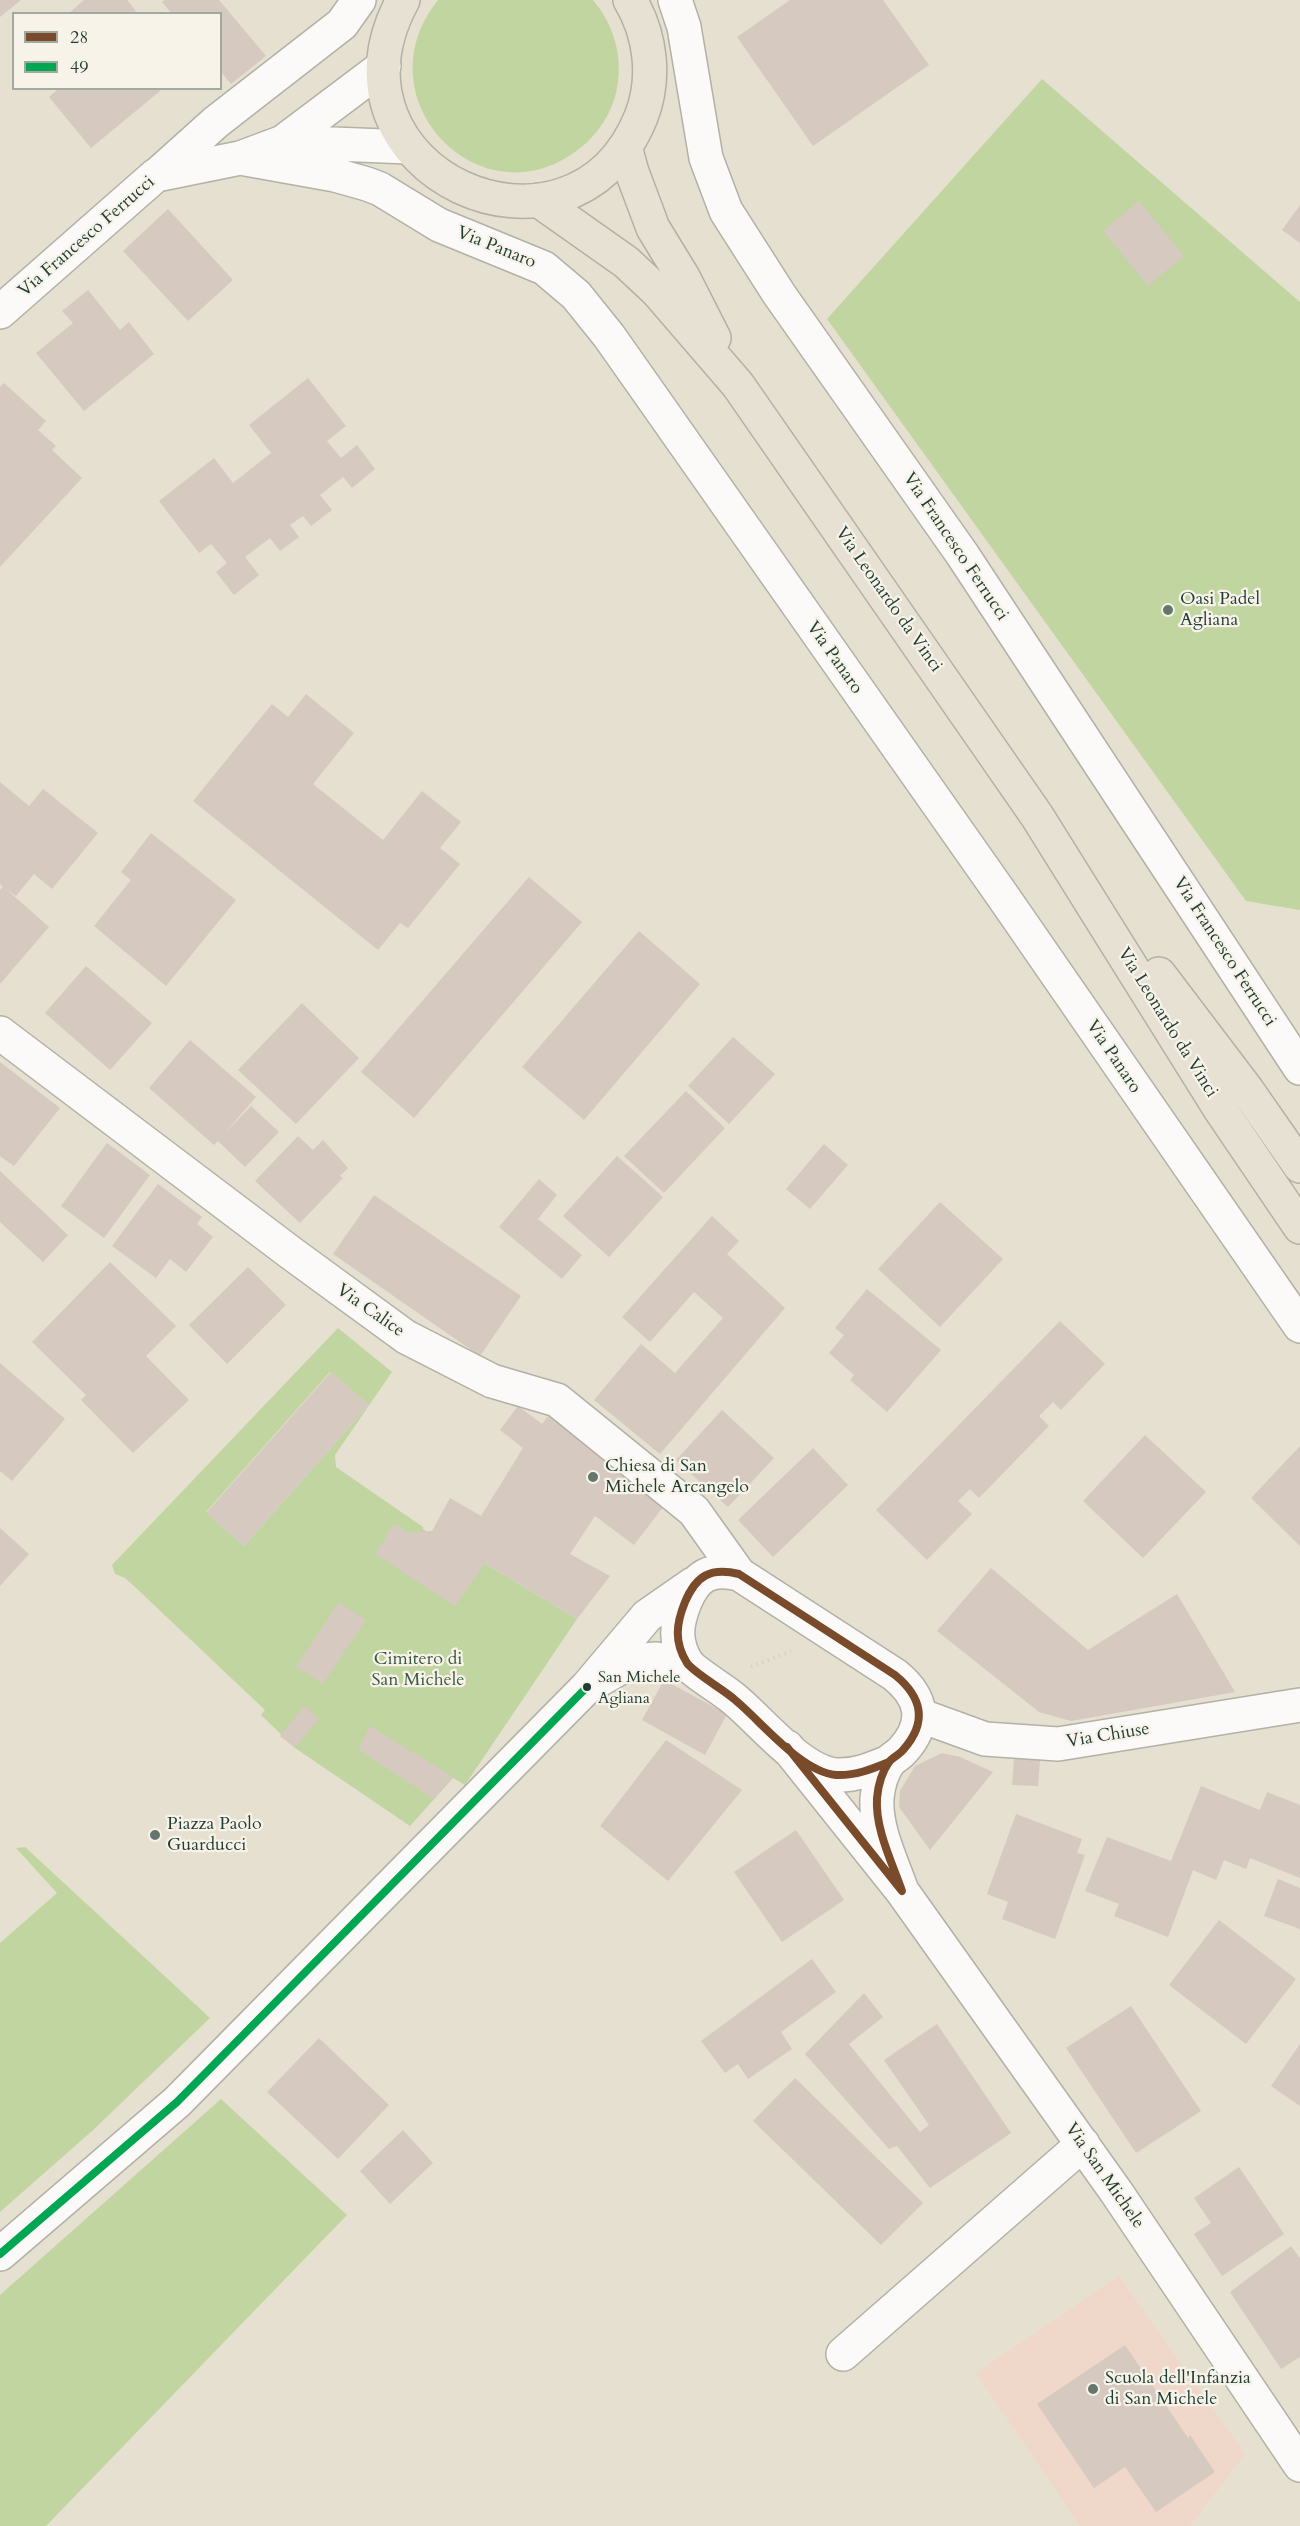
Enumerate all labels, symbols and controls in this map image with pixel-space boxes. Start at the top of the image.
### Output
legend [12,12,222,90]
text: 28 [70,25,88,50]
text: 49 [70,55,88,80]
street label: Via Francesco Ferrucci [14,172,160,302]
street label: Via Panaro [453,222,539,274]
street label: Via Francesco Ferrucci [897,469,1013,625]
street label: Via Leonardo da Vinci [830,523,946,677]
place label: Oasi Padel Agliana [1180,589,1260,632]
marker: Oasi Padel Agliana [1161,603,1175,617]
street label: Via Panaro [801,618,867,698]
street label: Via Francesco Ferrucci [1168,873,1280,1031]
street label: Via Leonardo da Vinci [1112,944,1222,1102]
street label: Via Panaro [1081,1016,1145,1098]
street label: Via Calice [332,1280,408,1342]
place label: Chiesa di San Michele Arcangelo [605,1456,749,1498]
marker: Chiesa di San Michele Arcangelo [586,1470,600,1484]
park label: Cimitero di San Michele [372,1649,464,1692]
place label: San Michele Agliana [598,1668,681,1706]
marker: San Michele Agliana [581,1681,593,1693]
street label: Via Chiuse [1065,1719,1151,1753]
place label: Piazza Paolo Guarducci [167,1814,262,1856]
marker: Piazza Paolo Guarducci [148,1828,162,1842]
street label: Via San Michele [1060,2119,1148,2233]
place label: Scuola dell'Infanzia di San Michele [1105,2368,1251,2410]
marker: Scuola dell'Infanzia di San Michele [1086,2382,1100,2396]

